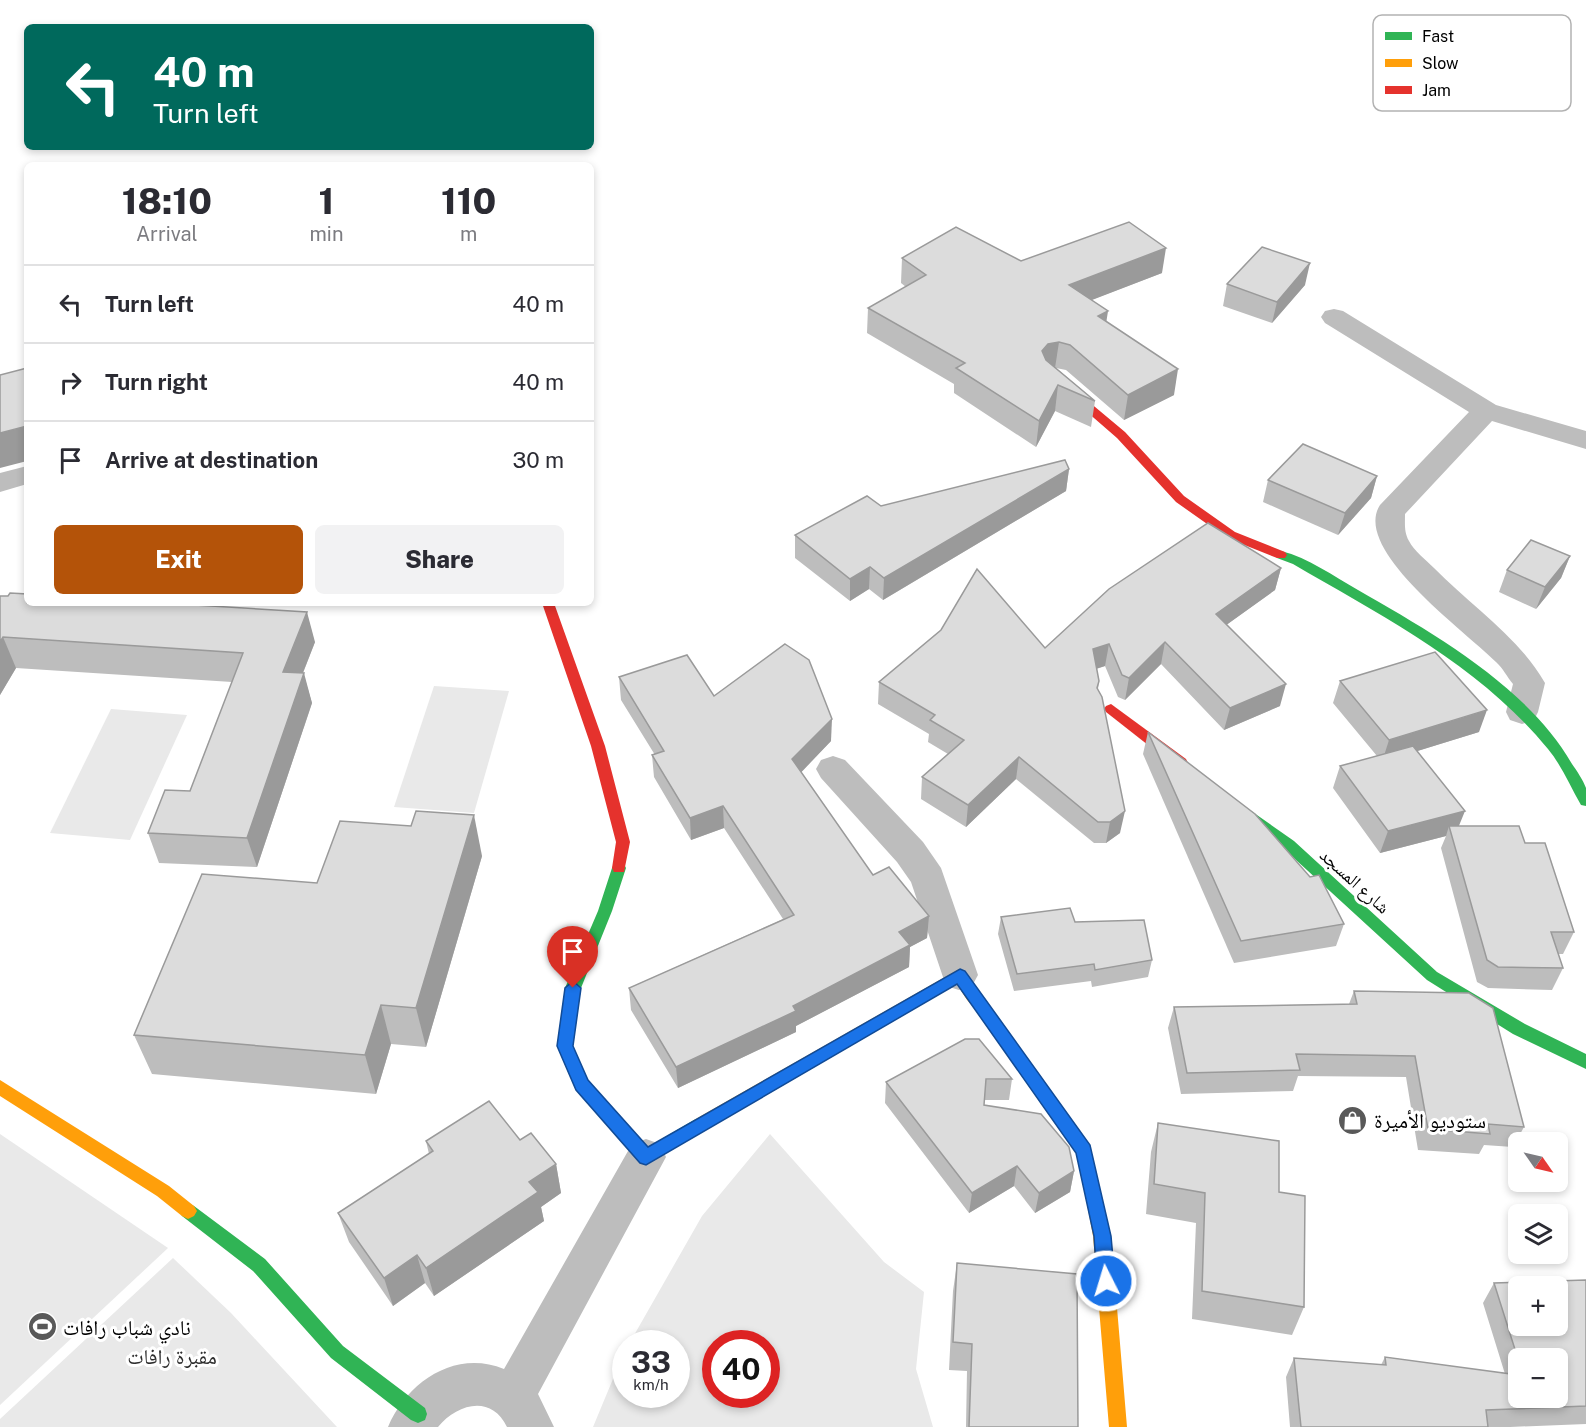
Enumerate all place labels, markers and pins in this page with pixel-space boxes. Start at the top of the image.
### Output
pin [547,926,598,988]
shop icon: ستوديو الأميرة [1337,1104,1369,1136]
place label: ستوديو الأميرة [1374,1108,1486,1133]
sports icon: نادي شباب رافات [26,1311,58,1343]
place label: نادي شباب رافات [63,1315,191,1344]

